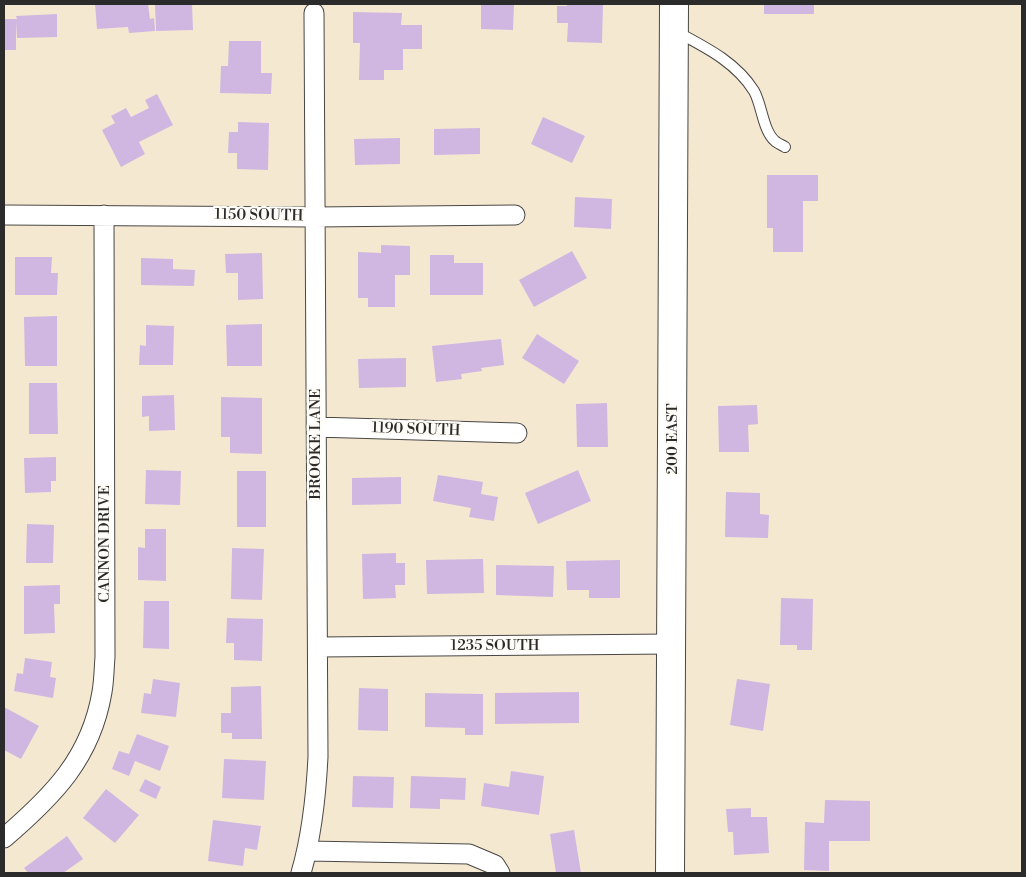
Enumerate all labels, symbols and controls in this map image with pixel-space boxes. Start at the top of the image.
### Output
street label: 1150 SOUTH [215,206,303,226]
street label: BROOKE LANE [307,389,325,499]
street label: 200 EAST [664,403,682,475]
street label: 1190 SOUTH [371,419,461,441]
street label: CANNON DRIVE [96,485,114,603]
street label: 1235 SOUTH [451,637,539,655]

